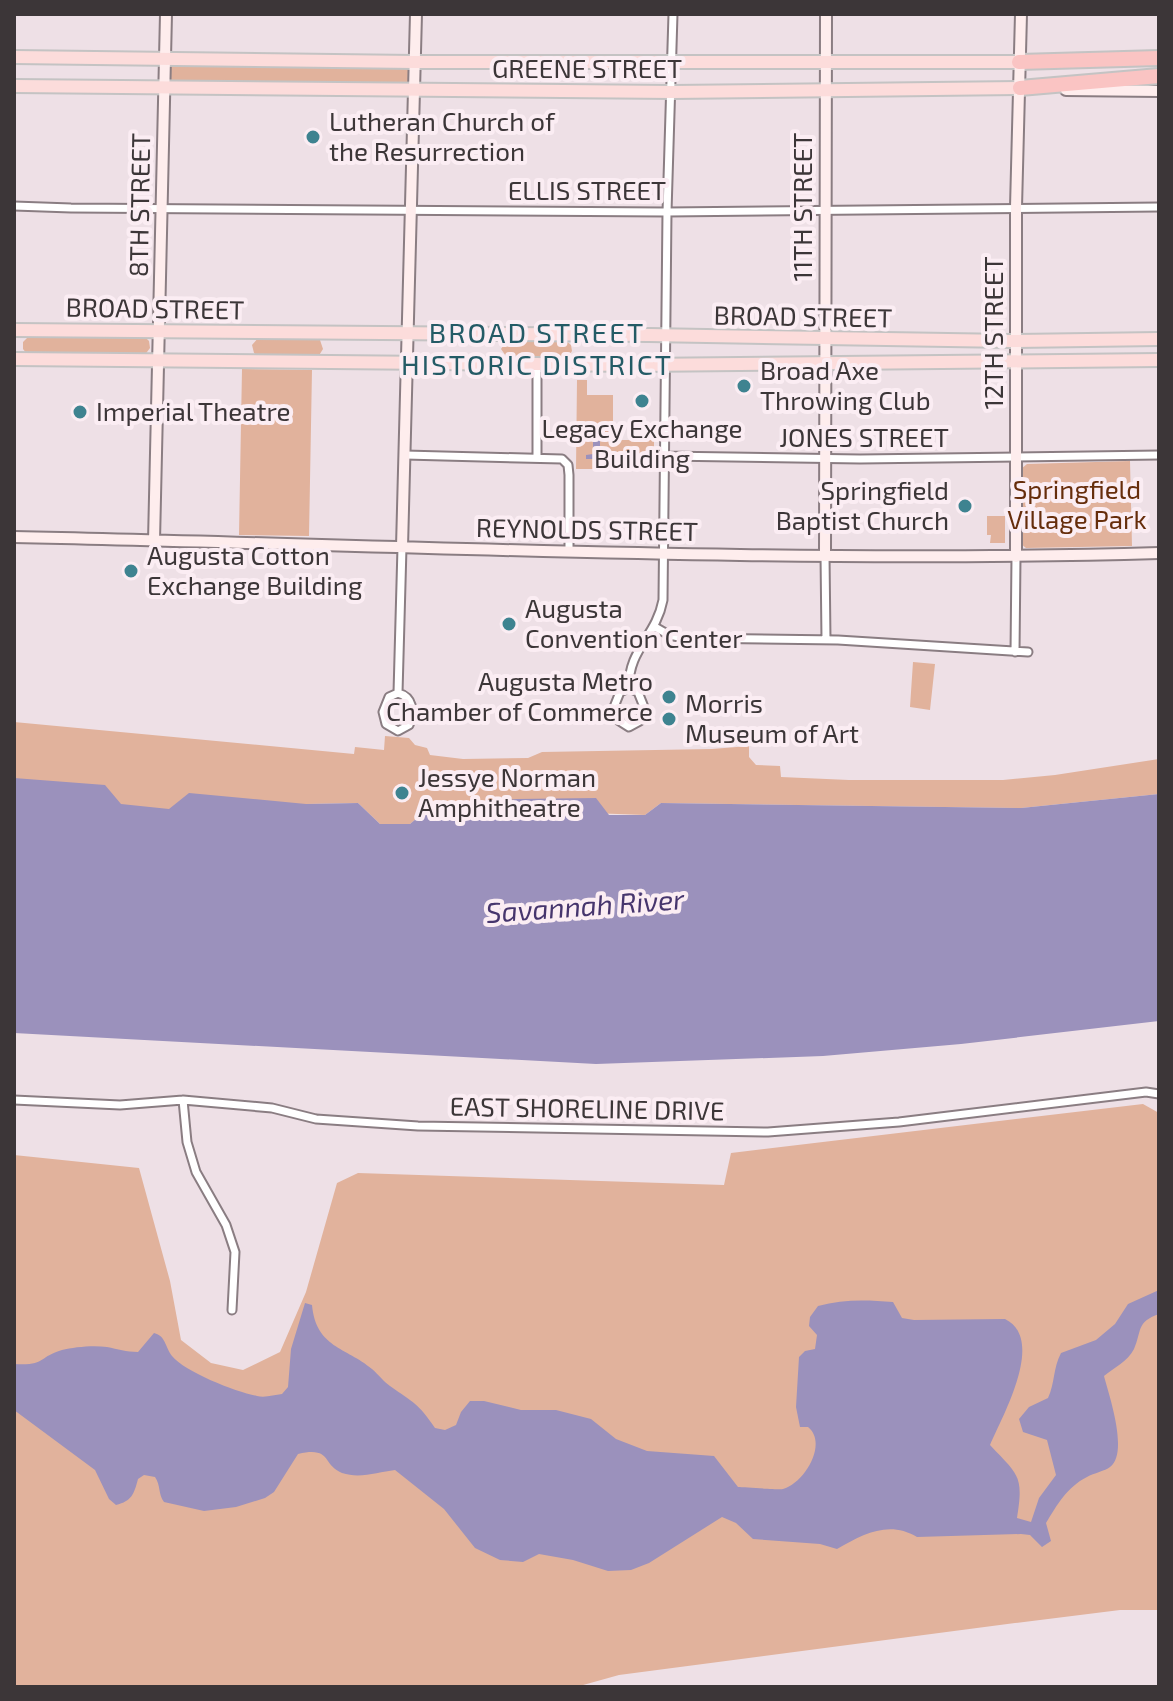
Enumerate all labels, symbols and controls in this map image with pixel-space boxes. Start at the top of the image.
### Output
street label: GREENE STREET [492,52,682,83]
place label: Lutheran Church of the Resurrection [329,105,556,166]
marker: Lutheran Church of the Resurrection [304,128,322,146]
street label: 8TH STREET [122,133,155,277]
street label: 11TH STREET [786,133,817,281]
street label: ELLIS STREET [508,174,666,205]
street label: 12TH STREET [977,256,1008,410]
street label: BROAD STREET [65,290,245,325]
street label: BROAD STREET [713,298,893,333]
district label: BROAD STREET HISTORIC DISTRICT [401,315,673,381]
place label: Broad Axe Throwing Club [760,354,930,415]
marker: Broad Axe Throwing Club [735,377,753,395]
marker: Legacy Exchange Building [633,392,651,410]
place label: Imperial Theatre [96,395,290,426]
marker: Imperial Theatre [71,403,89,421]
place label: Legacy Exchange Building [541,412,743,473]
street label: JONES STREET [779,421,949,452]
park label: Springfield Village Park [1007,473,1147,534]
place label: Springfield Baptist Church [776,474,949,535]
marker: Springfield Baptist Church [956,497,974,515]
street label: REYNOLDS STREET [476,511,698,546]
place label: Augusta Cotton Exchange Building [147,539,362,600]
marker: Augusta Cotton Exchange Building [122,562,140,580]
place label: Augusta Convention Center [525,592,743,653]
marker: Augusta Convention Center [500,615,518,633]
place label: Augusta Metro Chamber of Commerce [386,665,653,726]
place label: Morris Museum of Art [685,687,859,748]
marker: Augusta Metro Chamber of Commerce [660,688,678,706]
marker: Morris Museum of Art [660,710,678,728]
place label: Jessye Norman Amphitheatre [418,761,596,822]
marker: Jessye Norman Amphitheatre [393,784,411,802]
water label: Savannah River [485,881,686,929]
street label: EAST SHORELINE DRIVE [449,1090,725,1125]

